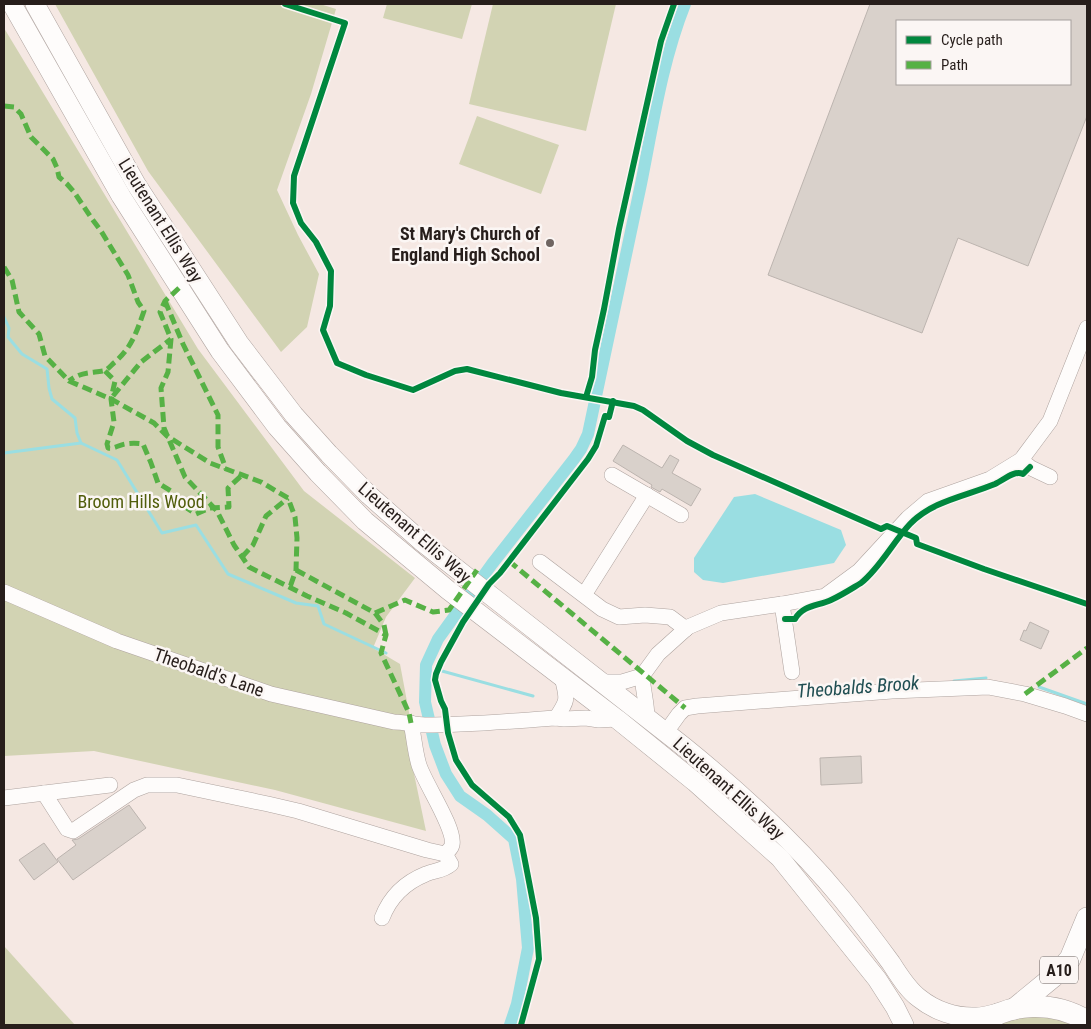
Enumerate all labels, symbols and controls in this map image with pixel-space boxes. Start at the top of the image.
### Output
legend [896,20,1071,85]
text: Cycle path [941,31,1003,49]
text: Path [941,56,968,74]
street label: Lieutenant Ellis Way [114,154,208,286]
place label: St Mary's Church of England High School [391,223,540,265]
marker: St Mary's Church of England High School [544,237,556,249]
street label: Lieutenant Ellis Way [354,477,476,587]
park label: Broom Hills Wood [77,491,205,512]
street label: Theobald's Lane [151,643,267,701]
water label: Theobalds Brook [796,671,921,703]
street label: Lieutenant Ellis Way [669,733,789,844]
road number: A10 [1040,956,1078,984]

